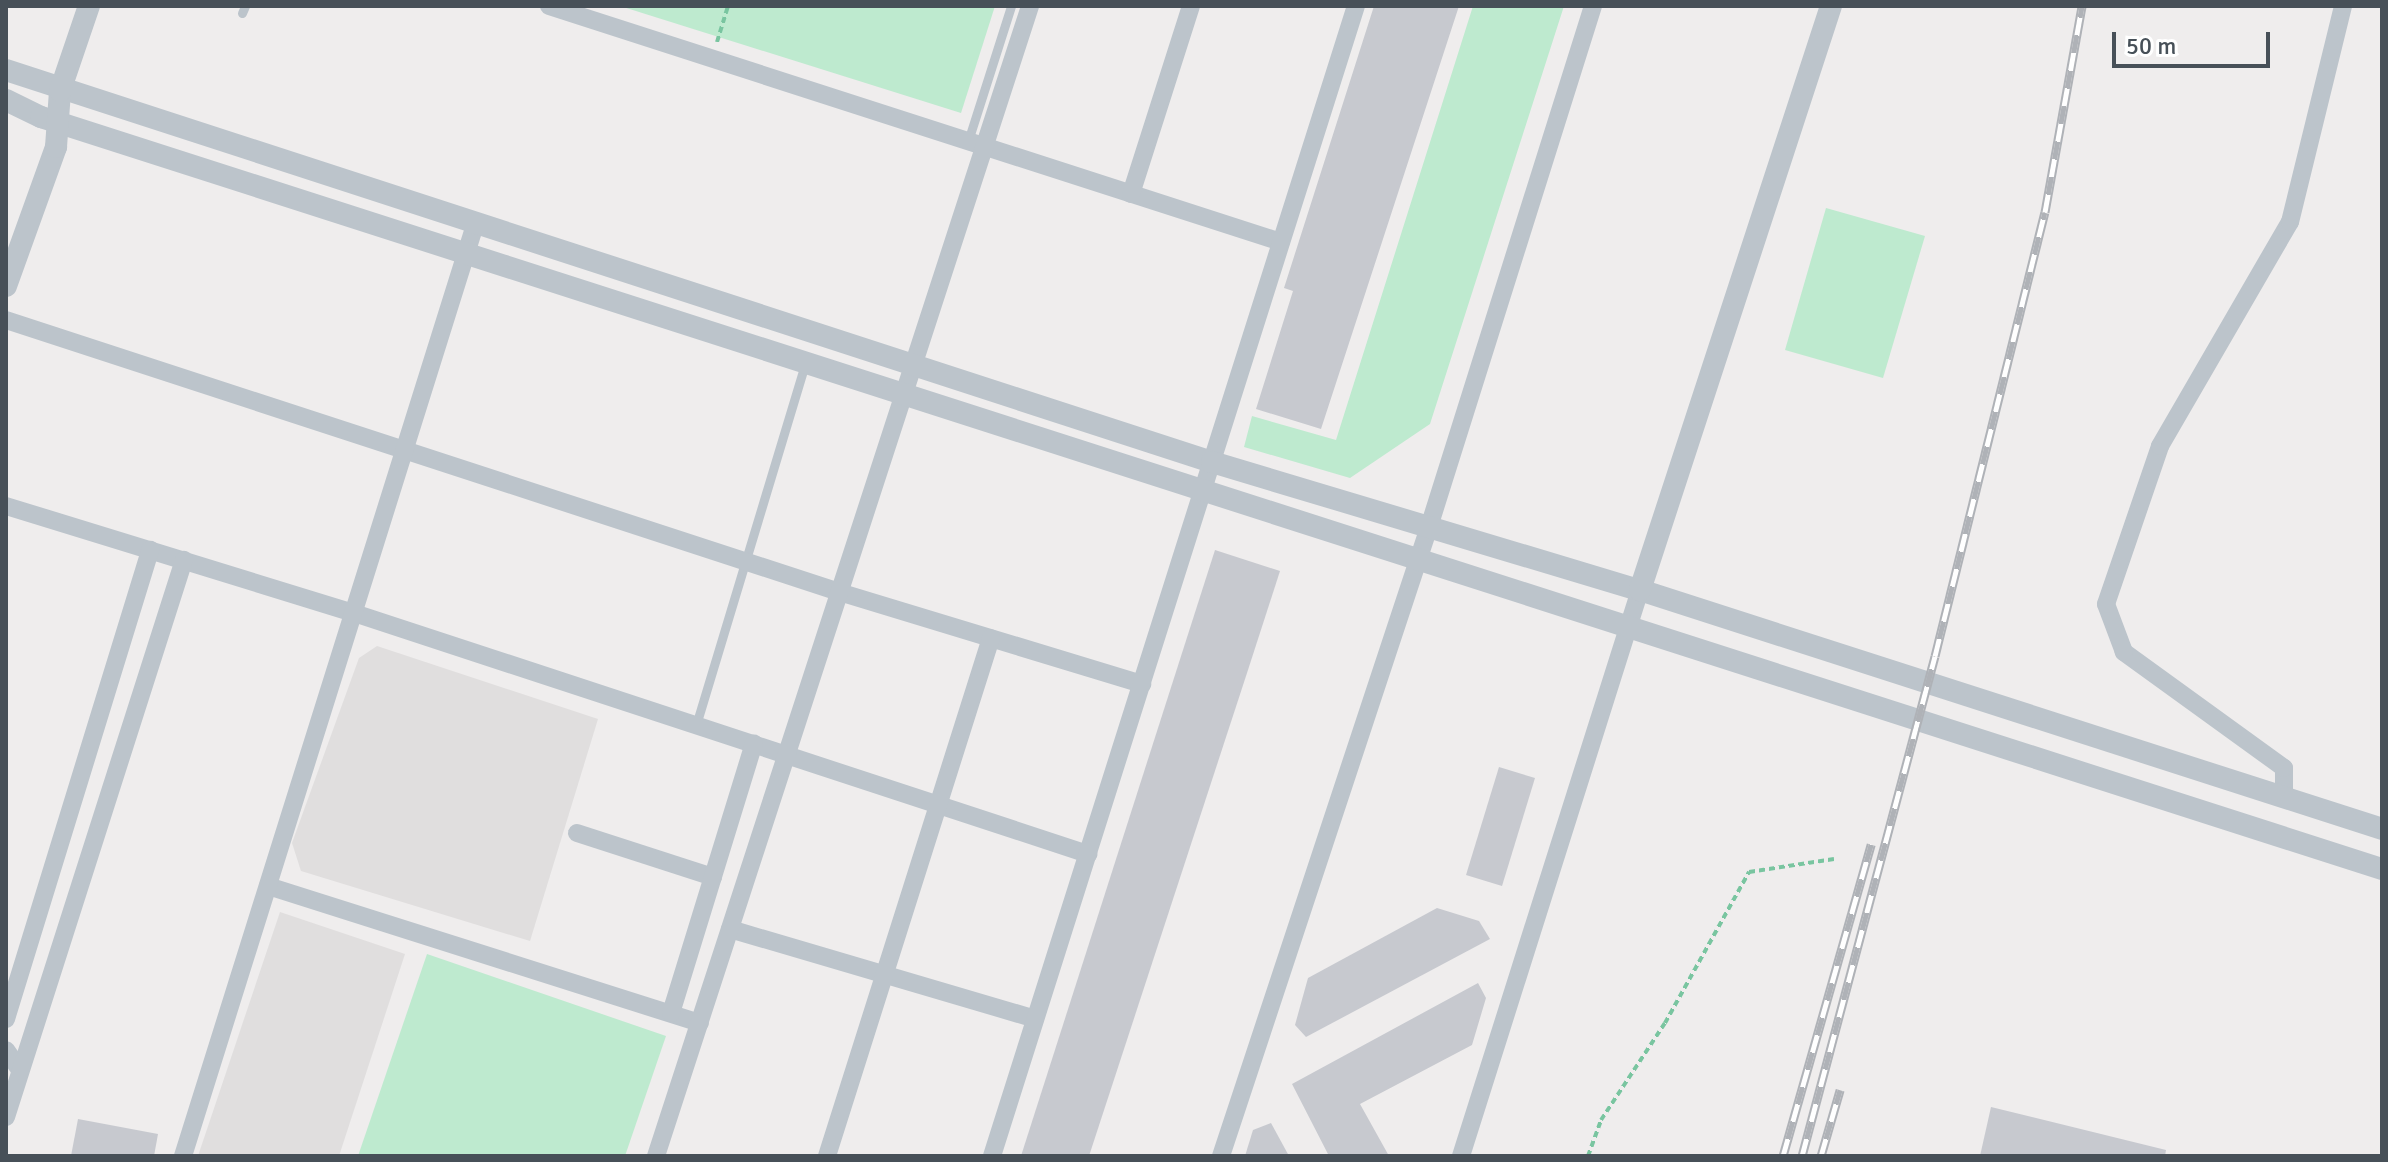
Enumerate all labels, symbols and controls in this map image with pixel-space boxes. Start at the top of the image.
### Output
scale bar [2116,16,2274,66]
text: 50 m [2126,31,2176,61]

